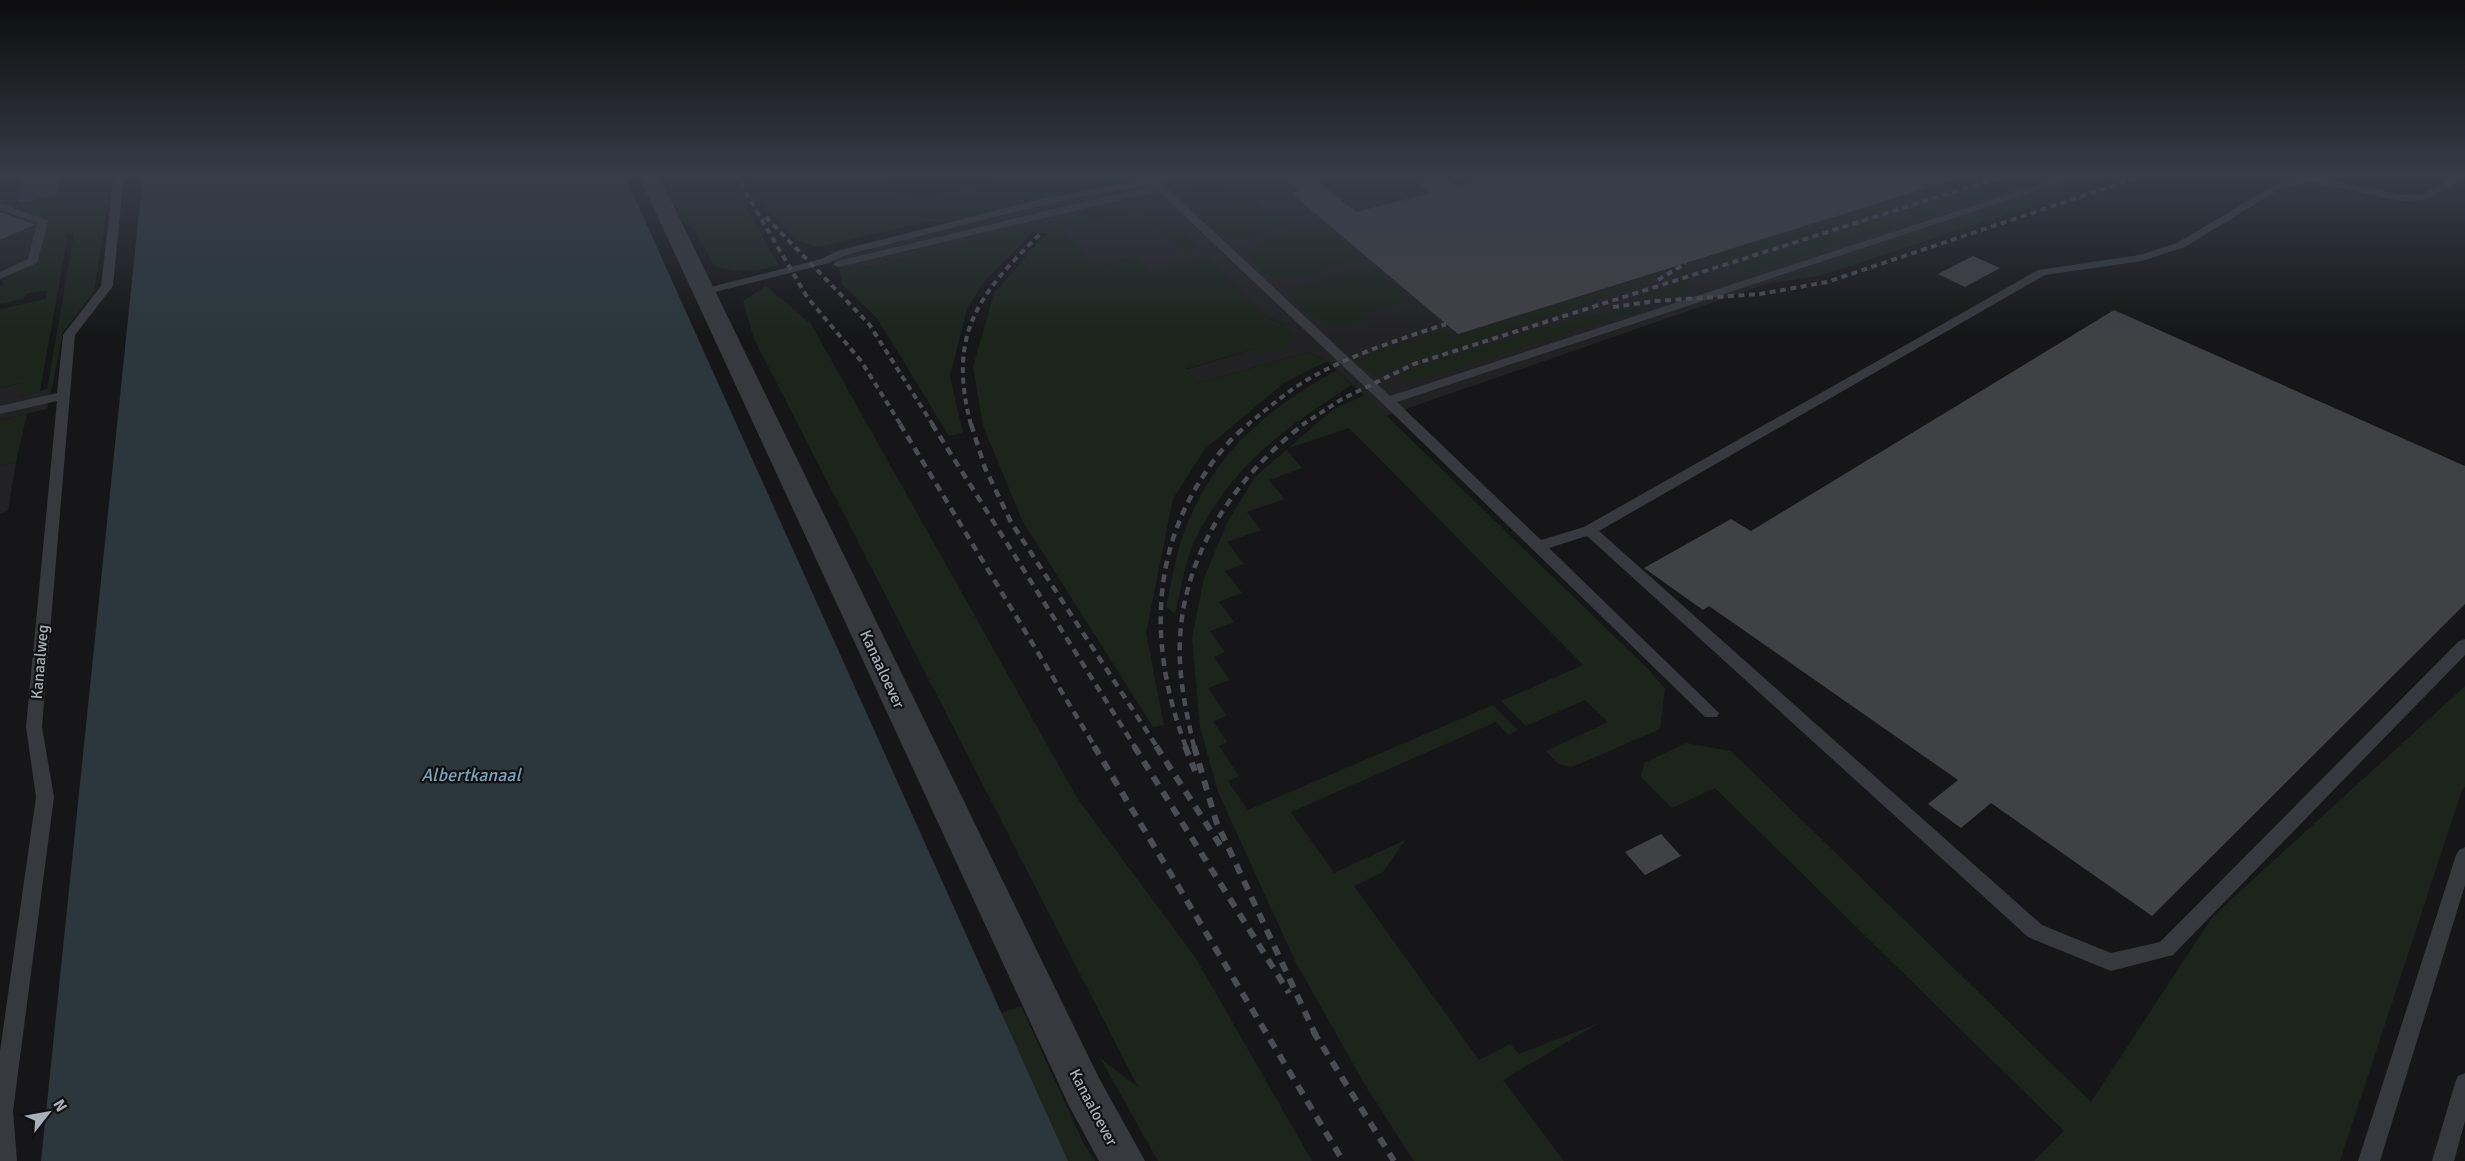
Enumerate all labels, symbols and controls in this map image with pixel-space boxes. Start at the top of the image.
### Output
street label: Kanaalweg [27,624,53,700]
street label: Kanaaloever [855,627,909,712]
water label: Albertkanaal [421,764,522,786]
street label: Kanaaloever [1065,1066,1122,1149]
north arrow [18,1083,78,1143]
text: N [49,1096,71,1116]

